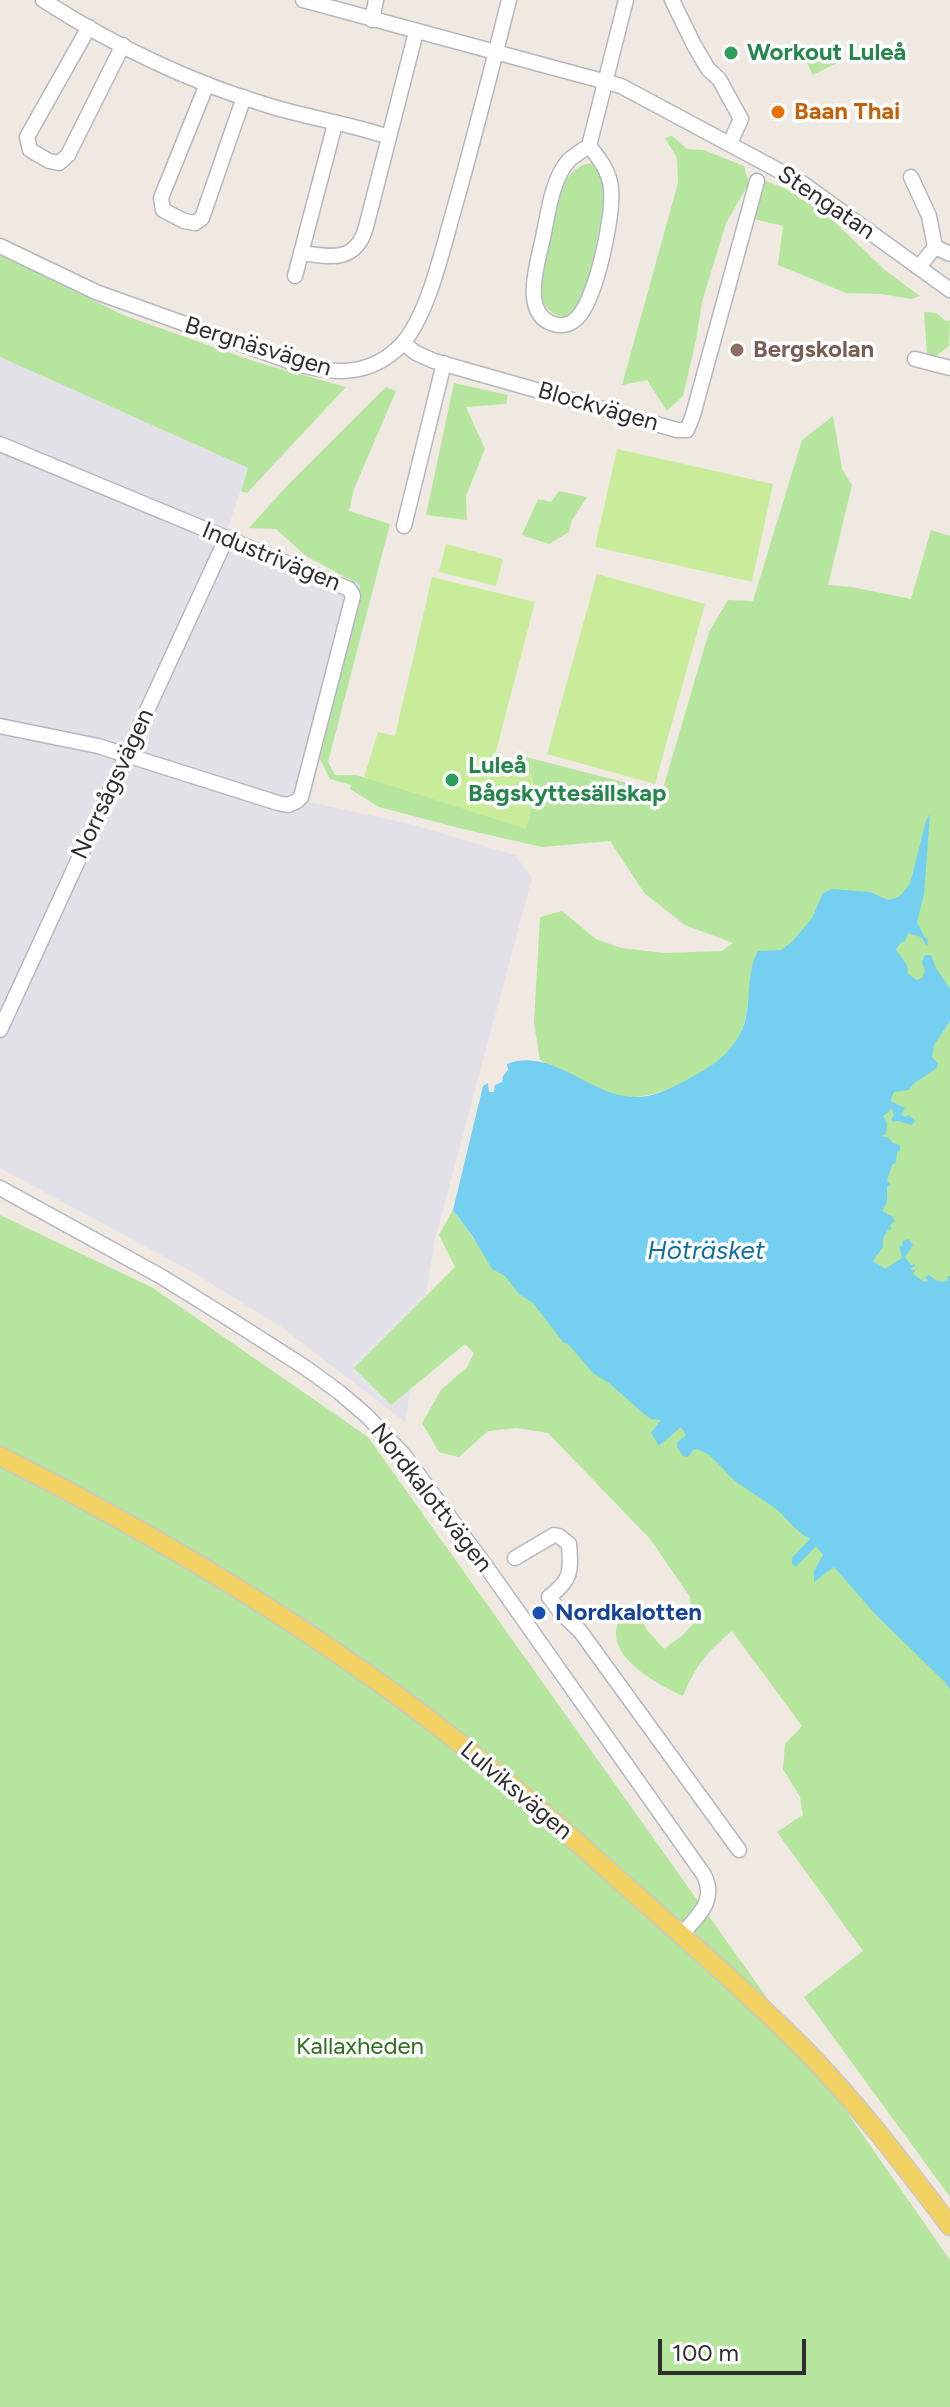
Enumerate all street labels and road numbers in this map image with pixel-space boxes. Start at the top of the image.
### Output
street label: Stengatan [772,160,880,246]
street label: Bergnäsvägen [181,311,335,383]
street label: Blockvägen [535,376,661,438]
street label: Industrivägen [198,516,344,598]
street label: Norrsågsvägen [66,704,160,864]
street label: Nordkalottvägen [364,1418,498,1578]
street label: Lulviksvägen [454,1736,578,1846]

